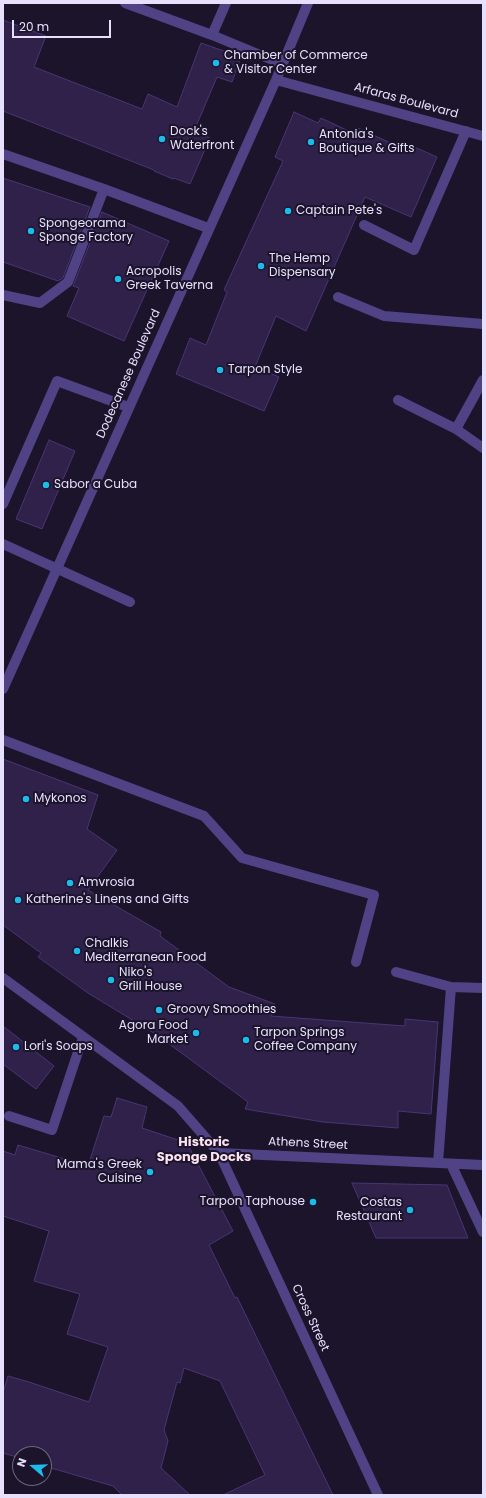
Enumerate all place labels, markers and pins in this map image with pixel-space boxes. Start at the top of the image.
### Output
place label: Chamber of Commerce & Visitor Center [224,49,368,77]
marker: Chamber of Commerce & Visitor Center [211,58,221,68]
place label: Dock's Waterfront [170,125,234,153]
place label: Antonia's Boutique & Gifts [319,128,414,156]
marker: Dock's Waterfront [157,134,167,144]
marker: Antonia's Boutique & Gifts [306,137,316,147]
place label: Captain Pete's [296,204,382,218]
marker: Captain Pete's [283,206,293,216]
place label: Spongeorama Sponge Factory [39,217,133,245]
marker: Spongeorama Sponge Factory [26,226,36,236]
place label: The Hemp Dispensary [269,252,336,280]
marker: The Hemp Dispensary [256,261,266,271]
place label: Acropolis Greek Taverna [126,265,213,293]
marker: Acropolis Greek Taverna [113,274,123,284]
place label: Tarpon Style [228,363,302,377]
marker: Tarpon Style [215,365,225,375]
place label: Sabor a Cuba [54,478,137,492]
marker: Sabor a Cuba [41,480,51,490]
place label: Mykonos [34,792,87,806]
marker: Mykonos [21,794,31,804]
place label: Amvrosia [78,876,135,890]
marker: Amvrosia [65,878,75,888]
place label: Katherine's Linens and Gifts [26,893,189,907]
marker: Katherine's Linens and Gifts [13,895,23,905]
place label: Chalkis Mediterranean Food [85,937,206,965]
marker: Chalkis Mediterranean Food [72,946,82,956]
place label: Niko's Grill House [119,966,182,994]
marker: Niko's Grill House [106,975,116,985]
place label: Groovy Smoothies [167,1003,276,1017]
marker: Groovy Smoothies [154,1005,164,1015]
place label: Agora Food Market [119,1019,188,1047]
place label: Tarpon Springs Coffee Company [254,1026,357,1054]
marker: Agora Food Market [191,1028,201,1038]
marker: Tarpon Springs Coffee Company [241,1035,251,1045]
place label: Lori's Soaps [24,1040,93,1054]
marker: Lori's Soaps [11,1042,21,1052]
place label: Mama's Greek Cuisine [57,1158,142,1186]
marker: Mama's Greek Cuisine [145,1167,155,1177]
place label: Tarpon Taphouse [200,1195,305,1209]
place label: Costas Restaurant [336,1196,402,1224]
marker: Tarpon Taphouse [308,1197,318,1207]
marker: Costas Restaurant [405,1205,415,1215]

